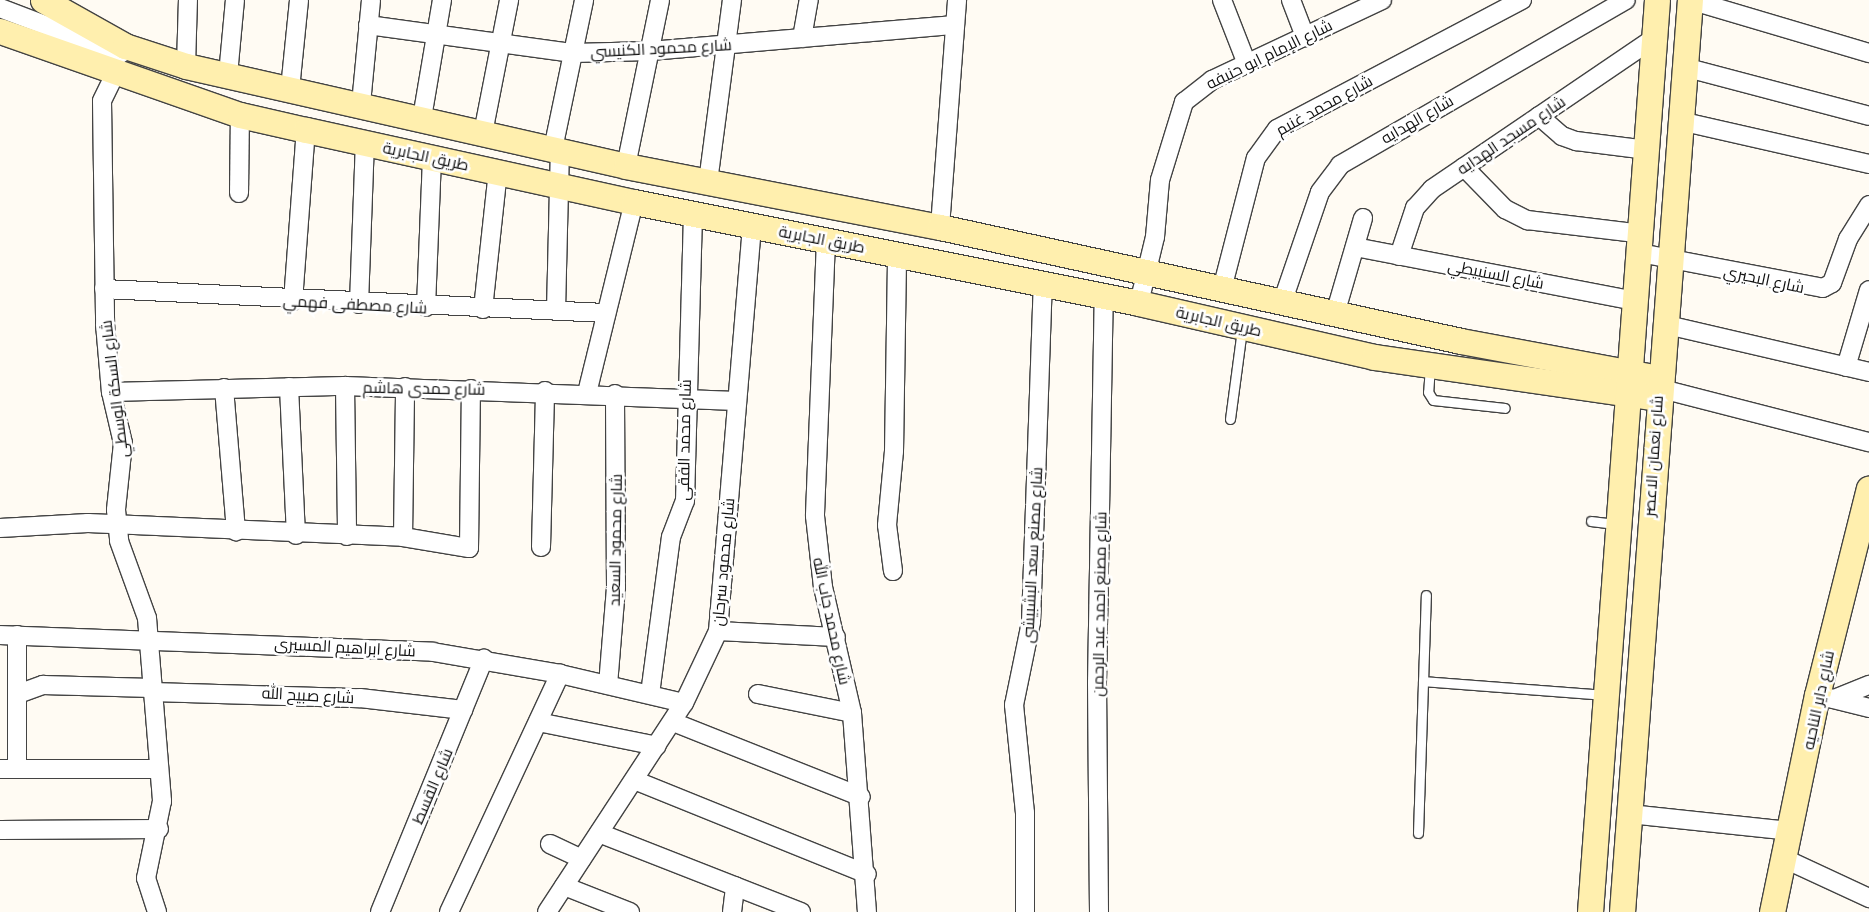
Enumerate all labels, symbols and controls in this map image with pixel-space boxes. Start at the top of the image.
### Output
street label: شارع الإمام ابو حنيفه [1203,15,1335,93]
street label: شارع محمود الكنيسي [590,35,732,61]
street label: شارع محمد غنيم [1272,71,1376,139]
street label: شارع الهدايه [1377,91,1457,147]
street label: شارع مسجد الهدايه [1453,92,1569,178]
street label: طريق الجابرية [381,138,471,174]
street label: طريق الجابرية [777,221,867,257]
street label: شارع السنبيطي [1446,255,1546,293]
street label: شارع البحيري [1722,261,1806,297]
street label: شارع مصطفى فهمي [282,291,428,317]
street label: طريق الجابرية [1174,302,1264,340]
street label: شارع السكة الوسطي [96,319,132,459]
street label: شارع حمدى هاشم [362,377,486,399]
street label: شارع محمد الفقي [673,379,695,501]
street label: شارع نعمان الاعصر [1639,395,1667,517]
street label: شارع مصنع سعد البشبيشى [1018,466,1046,644]
street label: شارع محمود السعيد [604,474,626,606]
street label: شارع محمود سرحان [708,497,738,627]
street label: شارع مصنع احمد عبد الرحمن [1088,511,1110,697]
street label: شارع محمد جاب الله [809,556,855,686]
street label: شارع ابراهيم المسيرى [274,634,416,660]
street label: شارع داير الناحيه [1798,649,1838,751]
street label: شارع صبيح الله [261,683,355,707]
street label: شارع القسط [407,745,457,827]

